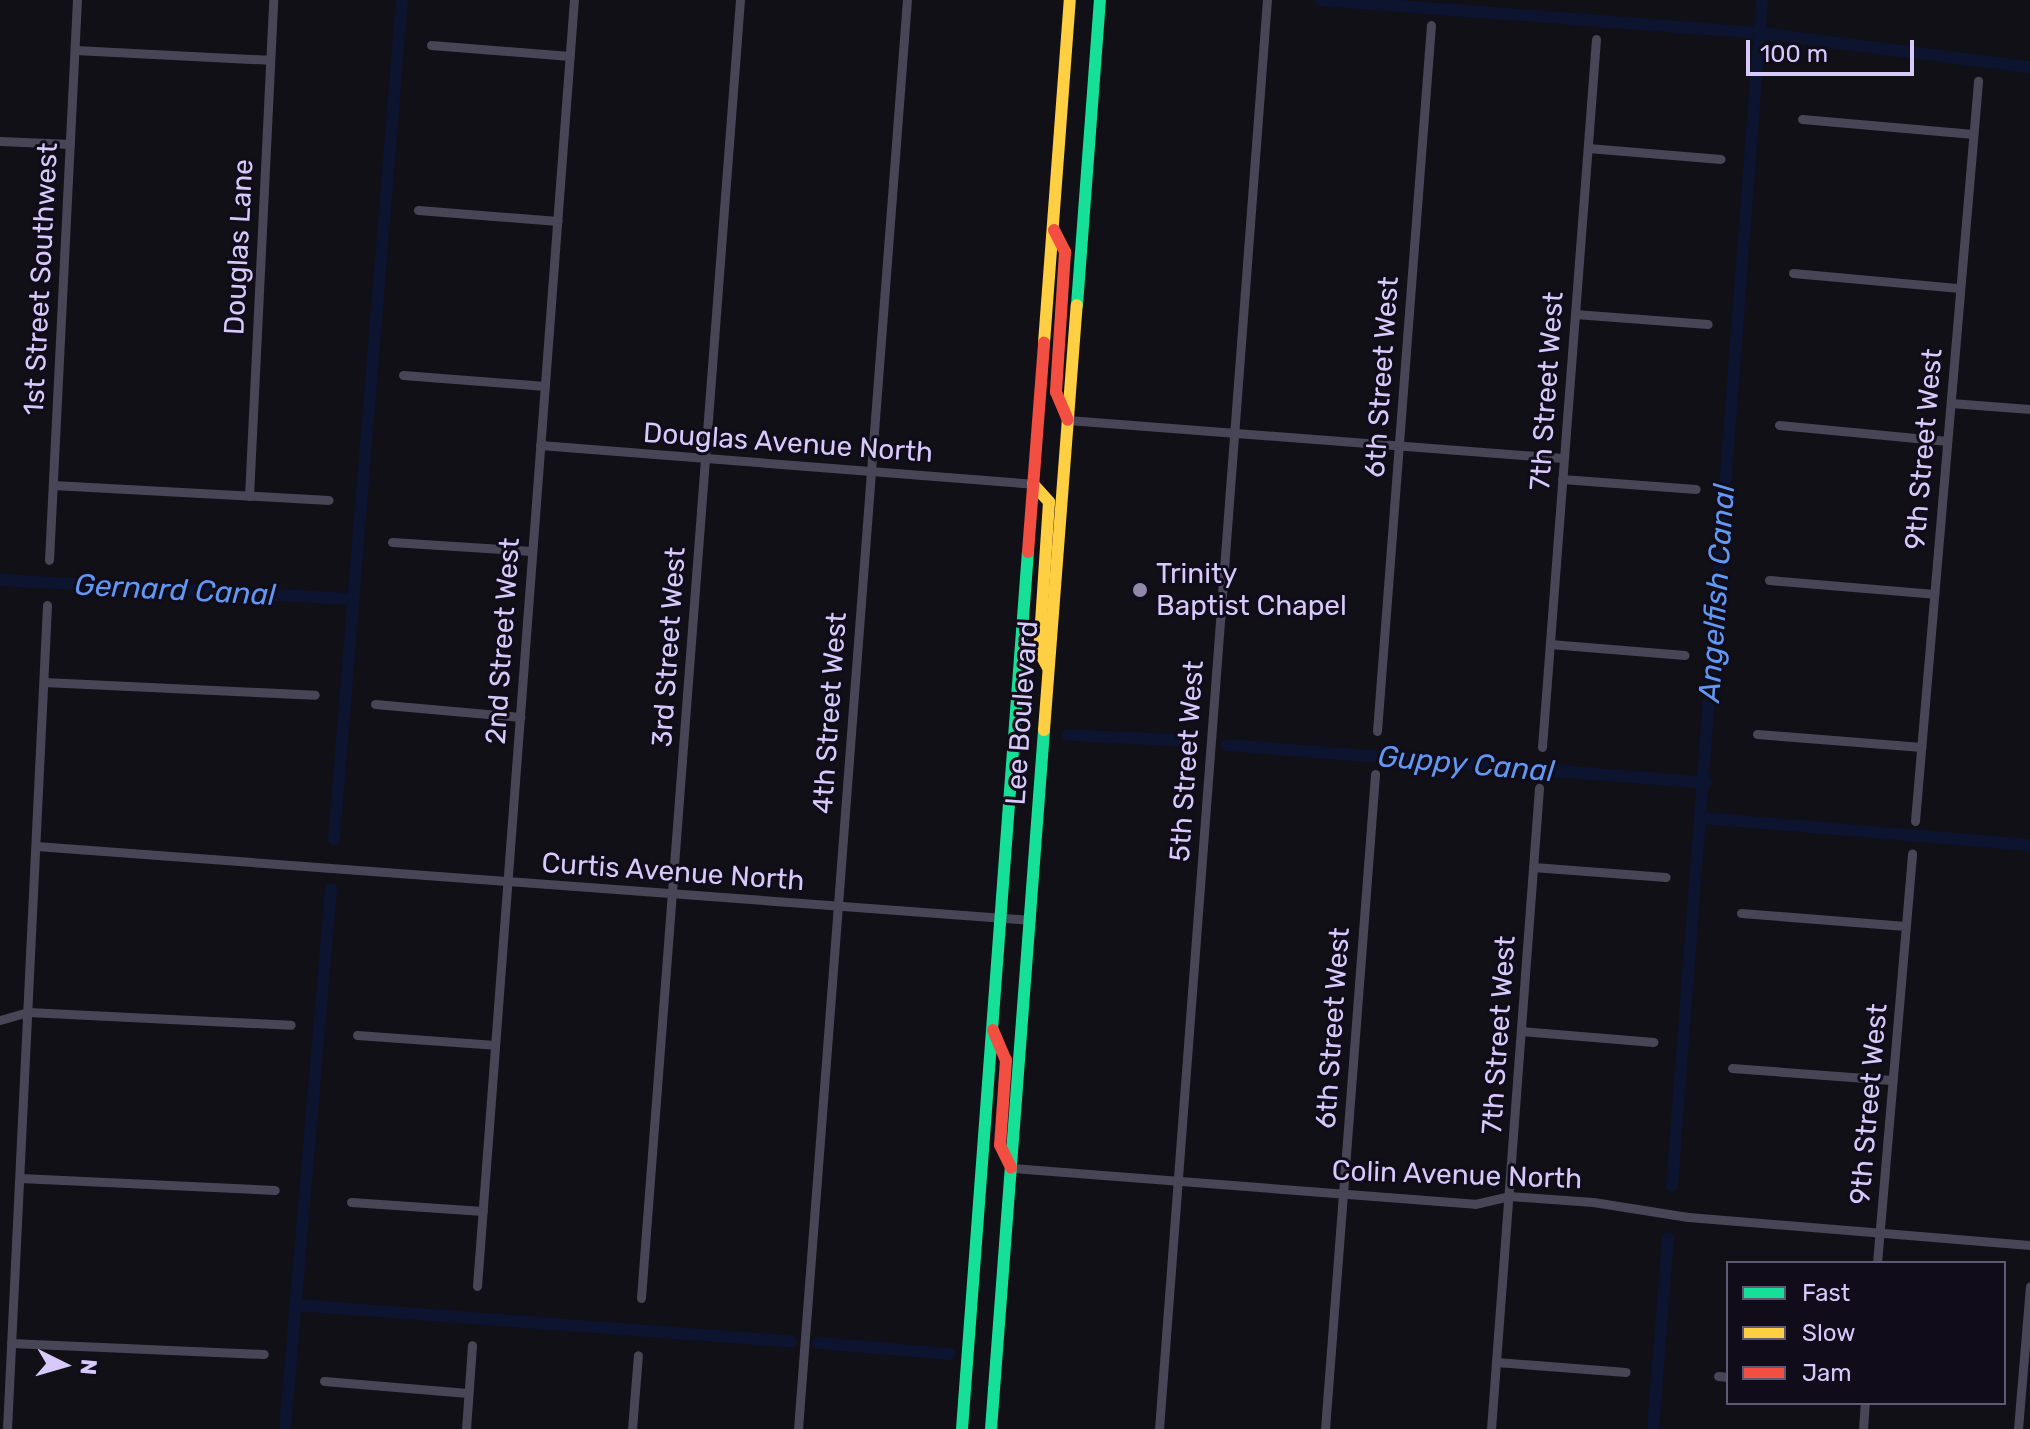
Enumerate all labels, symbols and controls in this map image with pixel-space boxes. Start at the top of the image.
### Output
scale bar [1750,24,1918,74]
text: 100 m [1760,40,1828,68]
street label: 1st Street Southwest [17,142,65,416]
street label: Douglas Lane [218,158,260,336]
street label: 6th Street West [1358,275,1406,479]
street label: 7th Street West [1523,290,1571,492]
street label: 9th Street West [1898,347,1950,551]
street label: Douglas Avenue North [641,416,935,470]
water label: Angelfish Canal [1691,483,1743,703]
street label: 2nd Street West [479,536,527,746]
street label: 3rd Street West [645,545,693,749]
place label: Trinity Baptist Chapel [1156,557,1347,623]
water label: Gernard Canal [73,567,277,613]
marker: Trinity Baptist Chapel [1131,581,1149,599]
street label: 4th Street West [806,611,854,815]
street label: Lee Boulevard [999,620,1045,806]
street label: 5th Street West [1163,659,1211,863]
water label: Guppy Canal [1376,738,1556,790]
street label: Curtis Avenue North [540,846,806,898]
street label: 6th Street West [1309,926,1357,1130]
street label: 7th Street West [1475,934,1523,1136]
street label: 9th Street West [1843,1002,1895,1206]
street label: Colin Avenue North [1331,1154,1583,1196]
legend [1726,1261,2006,1405]
text: Fast [1802,1279,1850,1307]
text: Slow [1802,1319,1855,1347]
north arrow [24,1325,104,1405]
text: N [74,1358,103,1376]
text: Jam [1802,1359,1852,1387]

